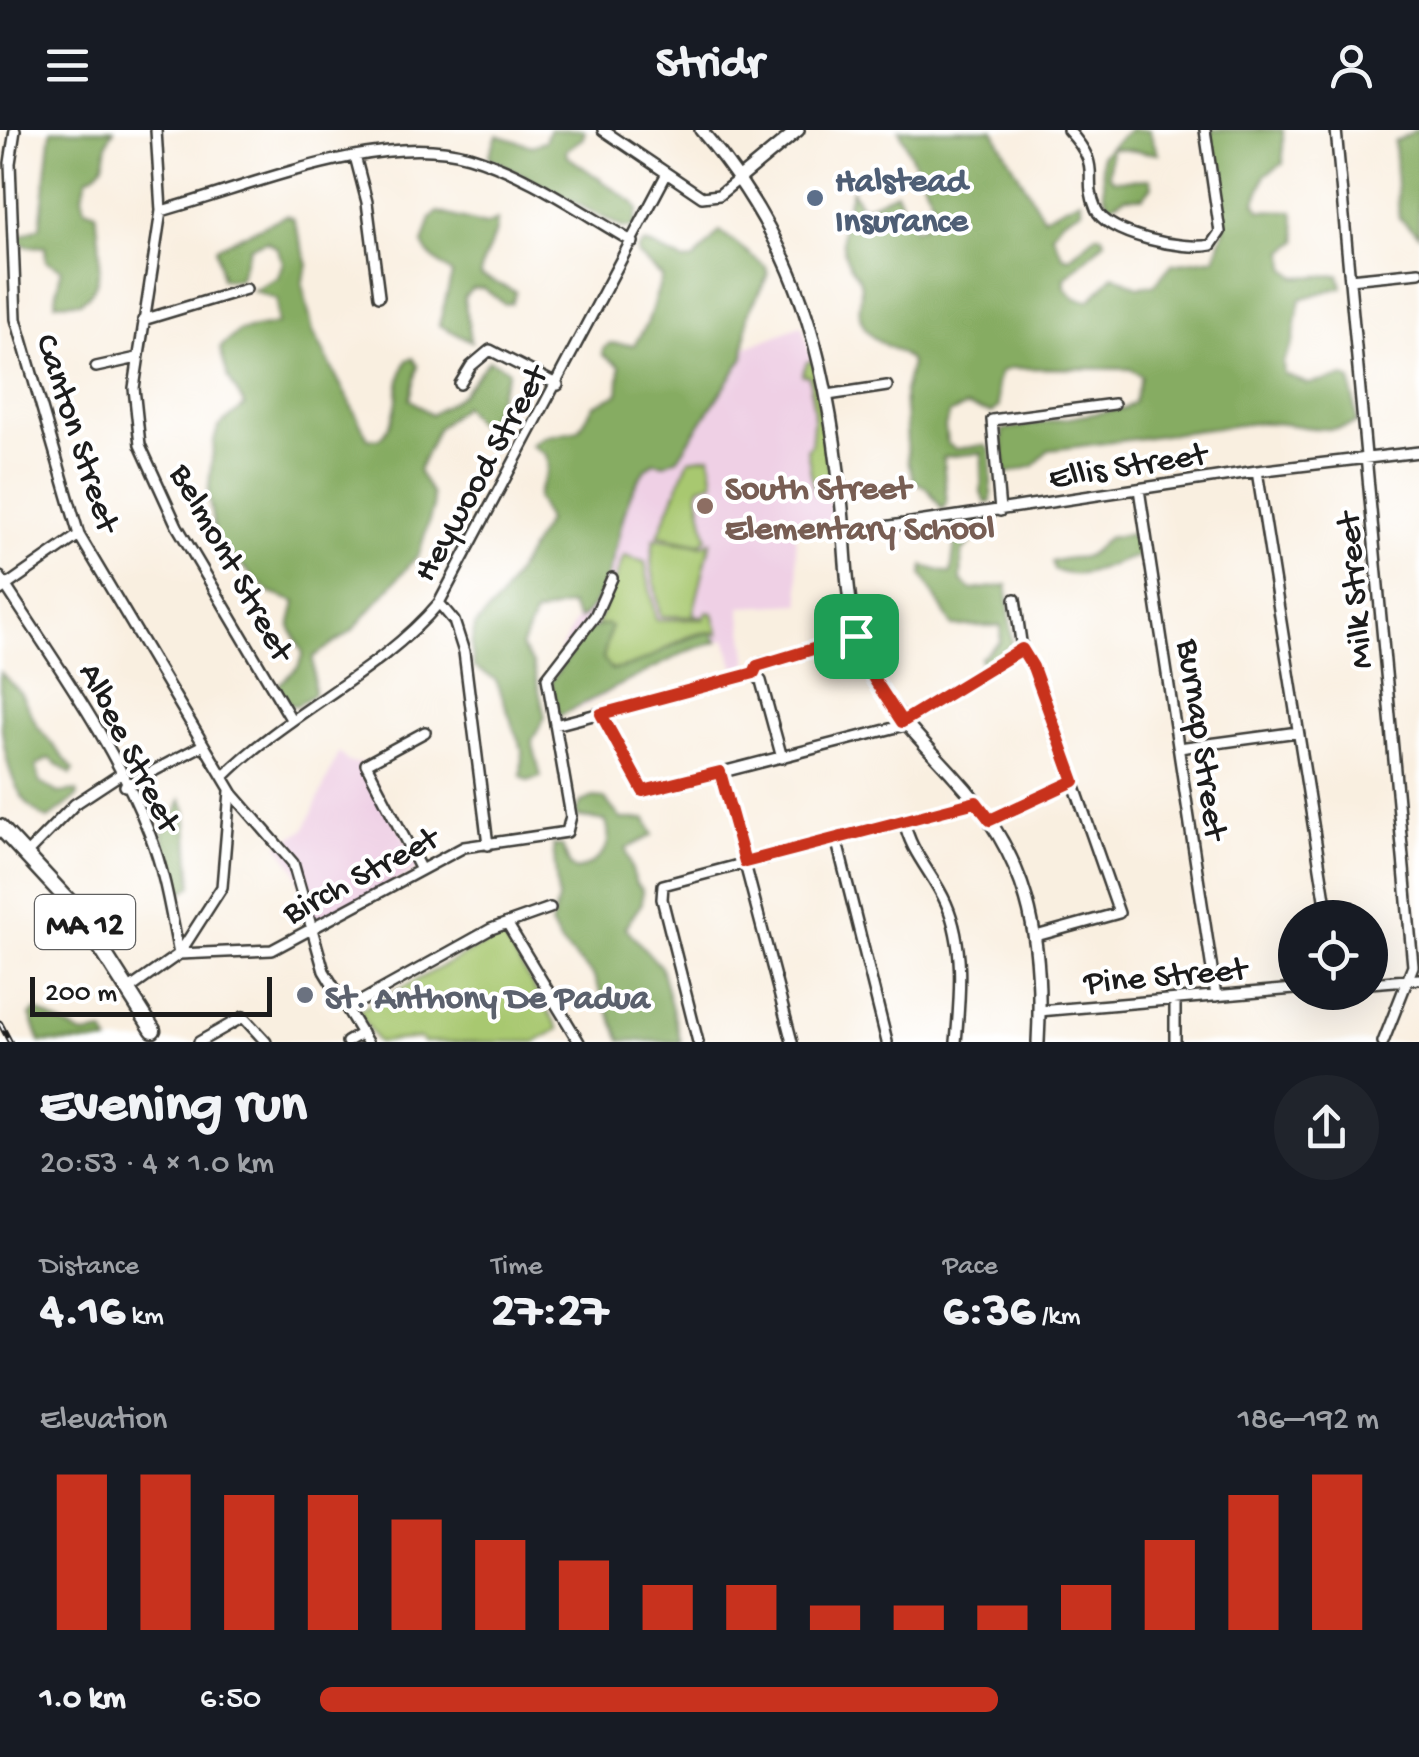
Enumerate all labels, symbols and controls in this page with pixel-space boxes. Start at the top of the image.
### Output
icon: menu [40,38,95,93]
icon: person [1324,38,1379,93]
text: Stridr [656,39,763,92]
place label: Halstead Insurance [835,163,971,244]
marker: Halstead Insurance [804,187,826,209]
street label: Canton Street [23,330,127,540]
street label: Heywood Street [406,357,560,590]
street label: Ellis Street [1046,435,1212,501]
street label: Belmont Street [158,457,302,672]
place label: South Street Elementary School [725,471,995,552]
marker: South Street Elementary School [694,495,716,517]
street label: Milk Street [1330,508,1385,670]
pin [814,594,899,679]
icon: arrive [829,609,884,664]
street label: Burnap Street [1165,636,1234,845]
street label: Albee Street [67,657,188,842]
street label: Birch Street [276,819,449,936]
road number: MA 12 [35,895,135,949]
map controls [1278,900,1388,1010]
button: locate [1278,900,1388,1010]
street label: Pine Street [1081,951,1251,1006]
scale bar [30,972,272,1016]
text: 200 m [45,978,117,1011]
place label: St. Anthony De Padua [325,980,651,1021]
marker: St. Anthony De Padua [294,984,316,1006]
button: share [1274,1075,1379,1180]
text: Evening run [40,1076,307,1140]
text: 20:53 · 4 × 1.0 km [40,1146,274,1184]
text: Distance [40,1251,139,1284]
text: Time [491,1251,543,1284]
text: Pace [943,1251,998,1284]
text: 4.16 [40,1284,125,1343]
text: 27:27 [491,1284,608,1343]
text: 6:36 [943,1284,1035,1343]
text: km [125,1301,164,1334]
text: /km [1035,1301,1081,1334]
text: Elevation [40,1402,167,1440]
text: 186–192 m [1238,1402,1379,1440]
text: 1.0 km [40,1681,126,1719]
text: 6:50 [200,1681,261,1719]

